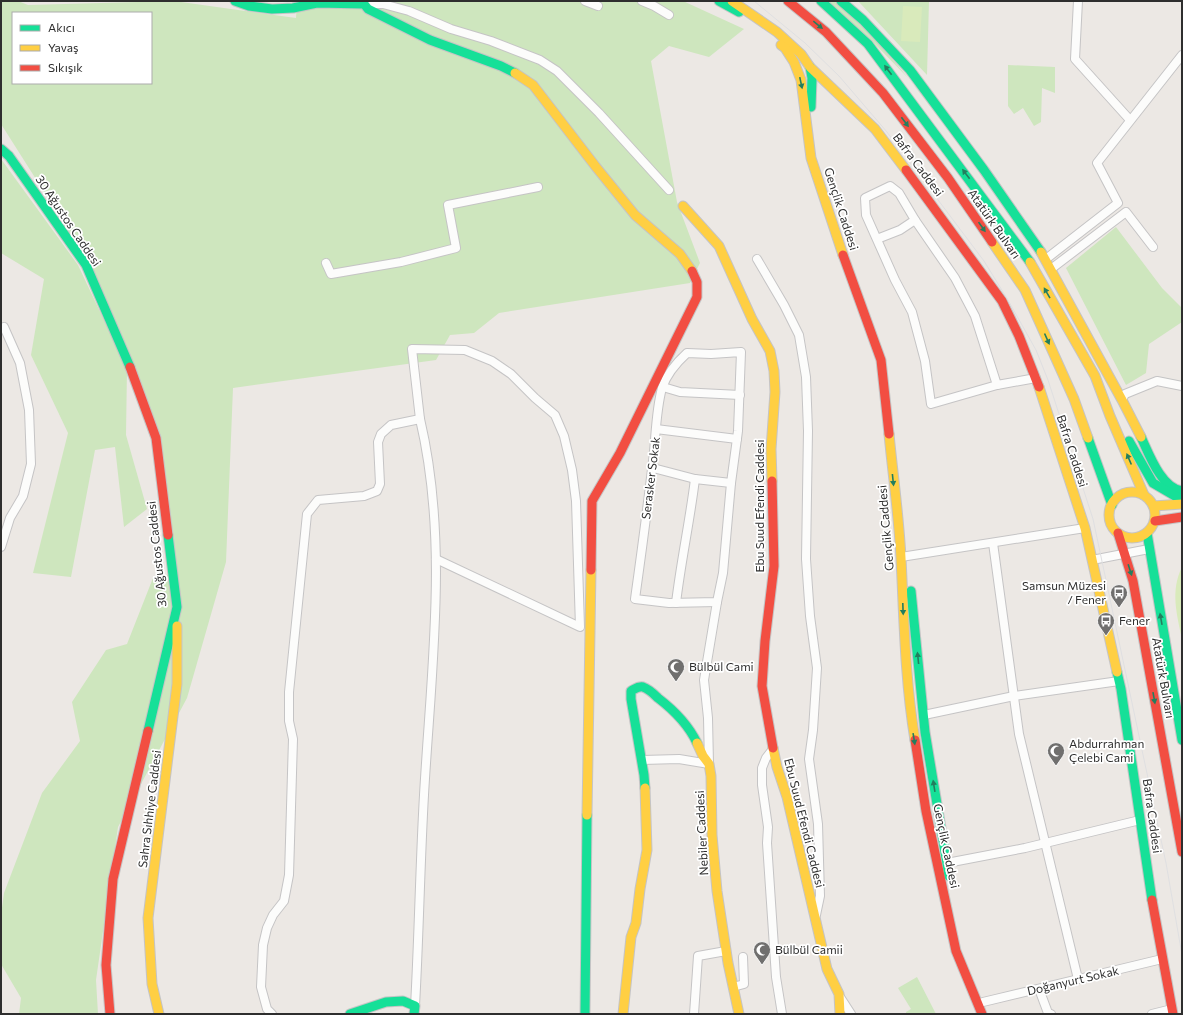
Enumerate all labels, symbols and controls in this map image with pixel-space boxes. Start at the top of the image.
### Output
legend [12,12,152,84]
text: Akıcı [48,20,75,34]
one-way arrow [813,21,824,30]
text: Yavaş [48,40,79,54]
text: Sıkışık [48,60,83,74]
one-way arrow [884,65,892,76]
one-way arrow [798,77,804,89]
one-way arrow [901,117,909,127]
street label: Bafra Caddesi [891,130,947,199]
street label: Gençlik Caddesi [822,166,862,252]
one-way arrow [961,169,970,180]
street label: 30 Ağustos Caddesi [33,172,104,269]
street label: Atatürk Bulvarı [966,186,1024,261]
one-way arrow [978,222,986,232]
one-way arrow [1044,287,1051,299]
one-way arrow [1044,333,1050,344]
street label: Bafra Caddesi [1055,413,1091,489]
street label: Serasker Sokak [638,435,662,520]
street label: Ebu Suud Efendi Caddesi [752,439,766,573]
one-way arrow [1126,454,1132,465]
one-way arrow [890,474,897,486]
street label: Gençlik Caddesi [874,485,896,572]
street label: 30 Ağustos Caddesi [143,500,169,608]
one-way arrow [1127,564,1133,576]
place label: Samsun Müzesi / Fener [1022,578,1106,606]
bus stop icon: Samsun Müzesi / Fener [1109,583,1129,608]
one-way arrow [900,603,906,616]
bus stop icon: Fener [1096,611,1116,636]
place label: Fener [1119,613,1150,627]
one-way arrow [1158,613,1164,625]
street label: Atatürk Bulvarı [1150,636,1178,719]
one-way arrow [914,652,921,664]
mosque icon: Bülbül Cami [666,657,686,682]
place label: Bülbül Cami [689,659,754,673]
one-way arrow [1152,691,1158,704]
one-way arrow [912,732,918,745]
place label: Abdurrahman Çelebi Cami [1069,736,1144,764]
mosque icon: Abdurrahman Çelebi Cami [1046,741,1066,766]
street label: Sahra Sıhhiye Caddesi [135,749,163,868]
street label: Ebu Suud Efendi Caddesi [782,757,828,889]
street label: Bafra Caddesi [1141,778,1165,854]
one-way arrow [931,780,937,793]
street label: Nebiler Caddesi [692,790,710,876]
street label: Gençlik Caddesi [931,802,963,889]
mosque icon: Bülbül Camii [752,940,772,965]
place label: Bülbül Camii [775,942,843,956]
street label: Doğanyurt Sokak [1025,963,1121,997]

